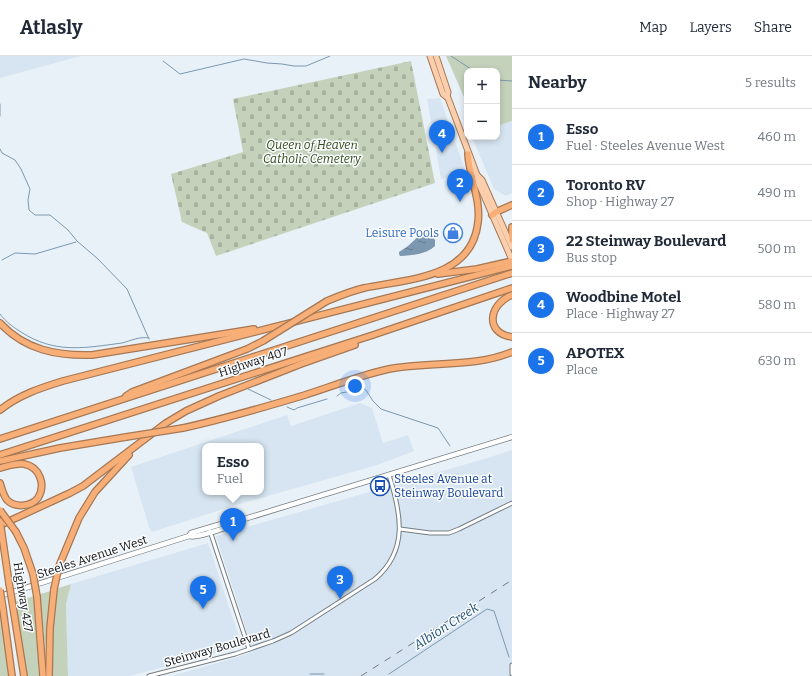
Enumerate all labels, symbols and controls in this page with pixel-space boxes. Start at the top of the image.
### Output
text: Atlasly [20,16,82,39]
text: Map [639,19,667,36]
text: Layers [689,19,732,36]
text: Share [754,19,792,36]
map controls [464,68,500,140]
button: + [464,68,500,104]
text: Nearby [528,72,587,93]
text: 5 results [745,75,796,90]
button: − [464,104,500,140]
pin: 4 [429,120,455,153]
text: Esso [566,120,598,138]
text: 1 [538,129,544,144]
text: 460 m [757,129,796,144]
park label: Queen of Heaven Catholic Cemetery [263,138,362,166]
text: Fuel · Steeles Avenue West [566,138,725,153]
pin: 2 [447,169,473,202]
text: Toronto RV [566,176,645,194]
text: 2 [537,185,545,200]
text: 490 m [757,185,796,200]
text: Shop · Highway 27 [566,194,674,209]
shop icon: Leisure Pools [442,222,464,244]
place label: Leisure Pools [365,226,439,240]
text: 22 Steinway Boulevard [566,232,726,250]
text: 3 [537,241,545,256]
text: 500 m [757,241,796,256]
text: Bus stop [566,250,617,265]
text: Woodbine Motel [566,288,681,306]
text: 4 [537,297,545,312]
text: 580 m [758,297,796,312]
text: Place · Highway 27 [566,306,675,321]
street label: Highway 407 [217,344,289,380]
text: APOTEX [566,344,624,362]
text: 5 [537,353,545,368]
text: 630 m [758,353,796,368]
text: Place [566,362,598,377]
your location [345,376,365,396]
popup [202,443,264,495]
text: Esso [217,453,249,471]
text: Fuel [217,471,243,486]
place label: Steeles Avenue at Steinway Boulevard [394,472,504,500]
bus stop icon: Steeles Avenue at Steinway Boulevard [369,475,391,497]
pin: 1 [220,508,246,541]
street label: Steeles Avenue West [35,532,150,581]
street label: Highway 427 [11,561,35,633]
pin: 3 [327,566,353,599]
pin: 5 [190,576,216,609]
water label: Albion Creek [410,599,482,653]
street label: Steinway Boulevard [162,626,272,670]

